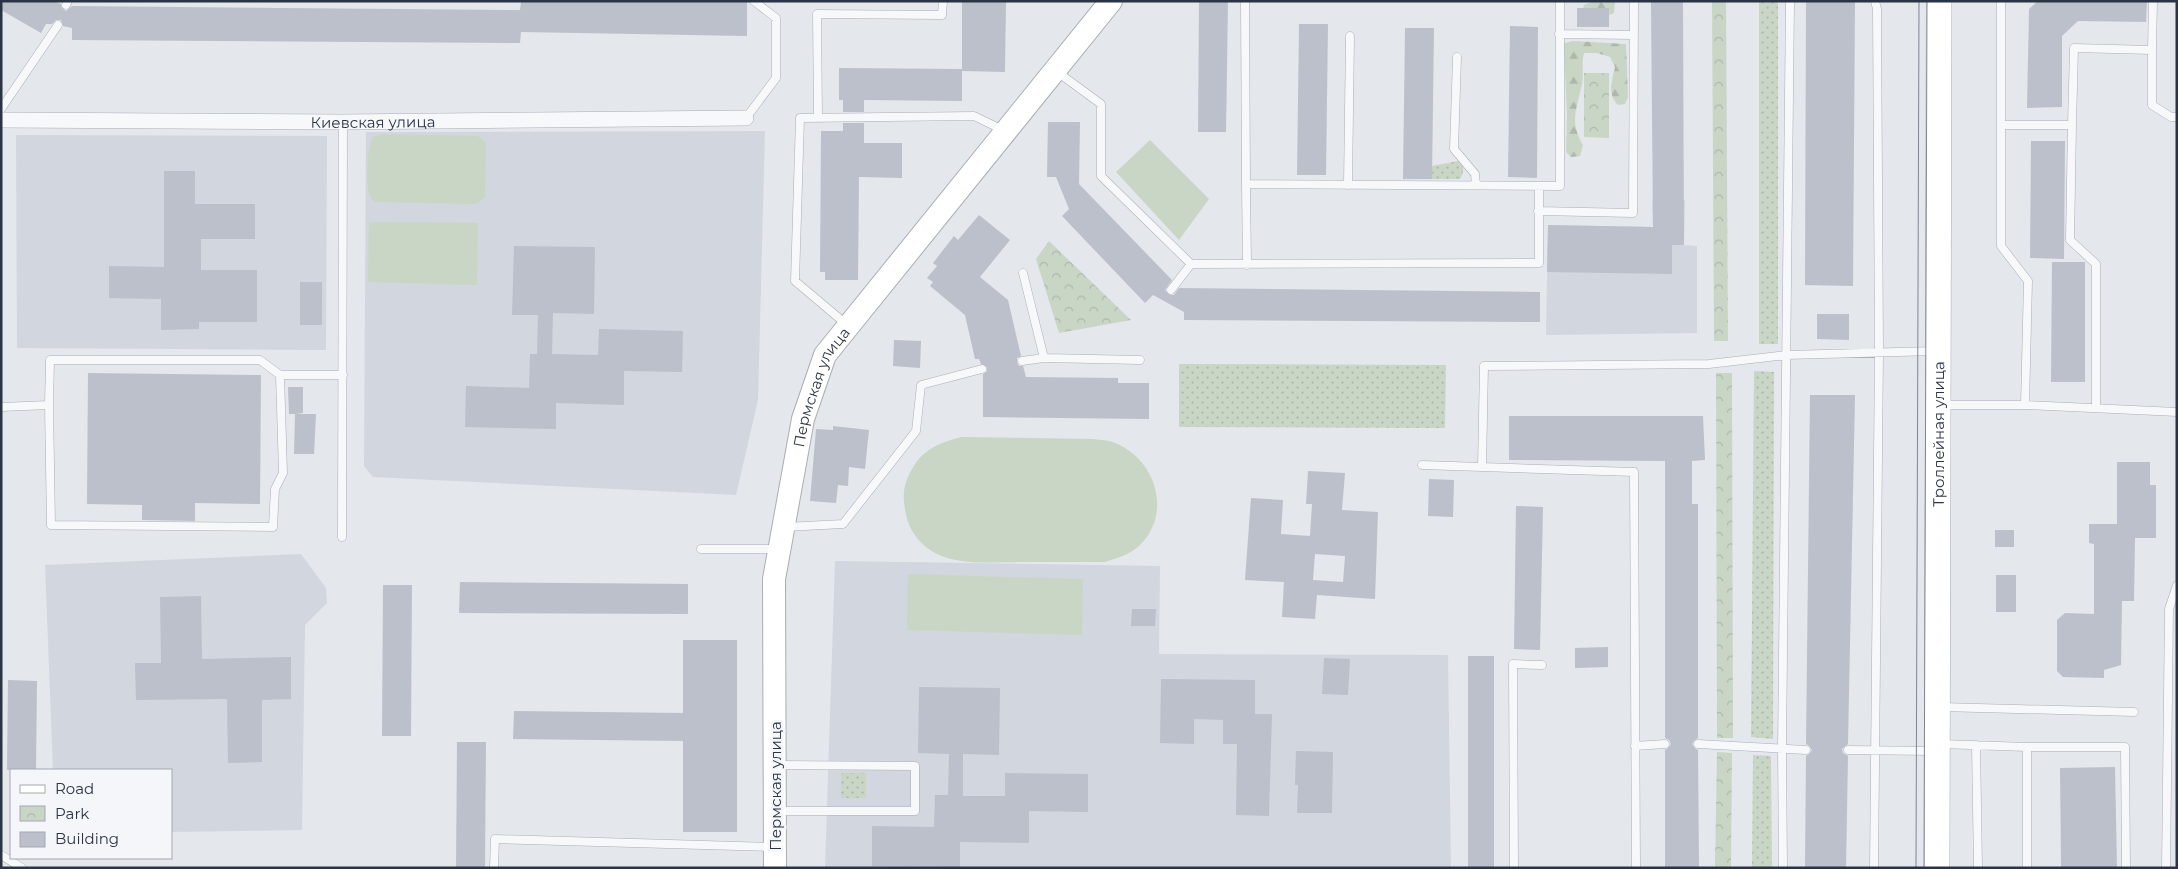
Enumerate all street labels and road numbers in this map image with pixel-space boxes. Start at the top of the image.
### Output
street label: Киевская улица [311,112,435,132]
street label: Пермская улица [789,323,853,449]
street label: Троллейная улица [1928,361,1948,507]
street label: Пермская улица [766,721,785,851]

